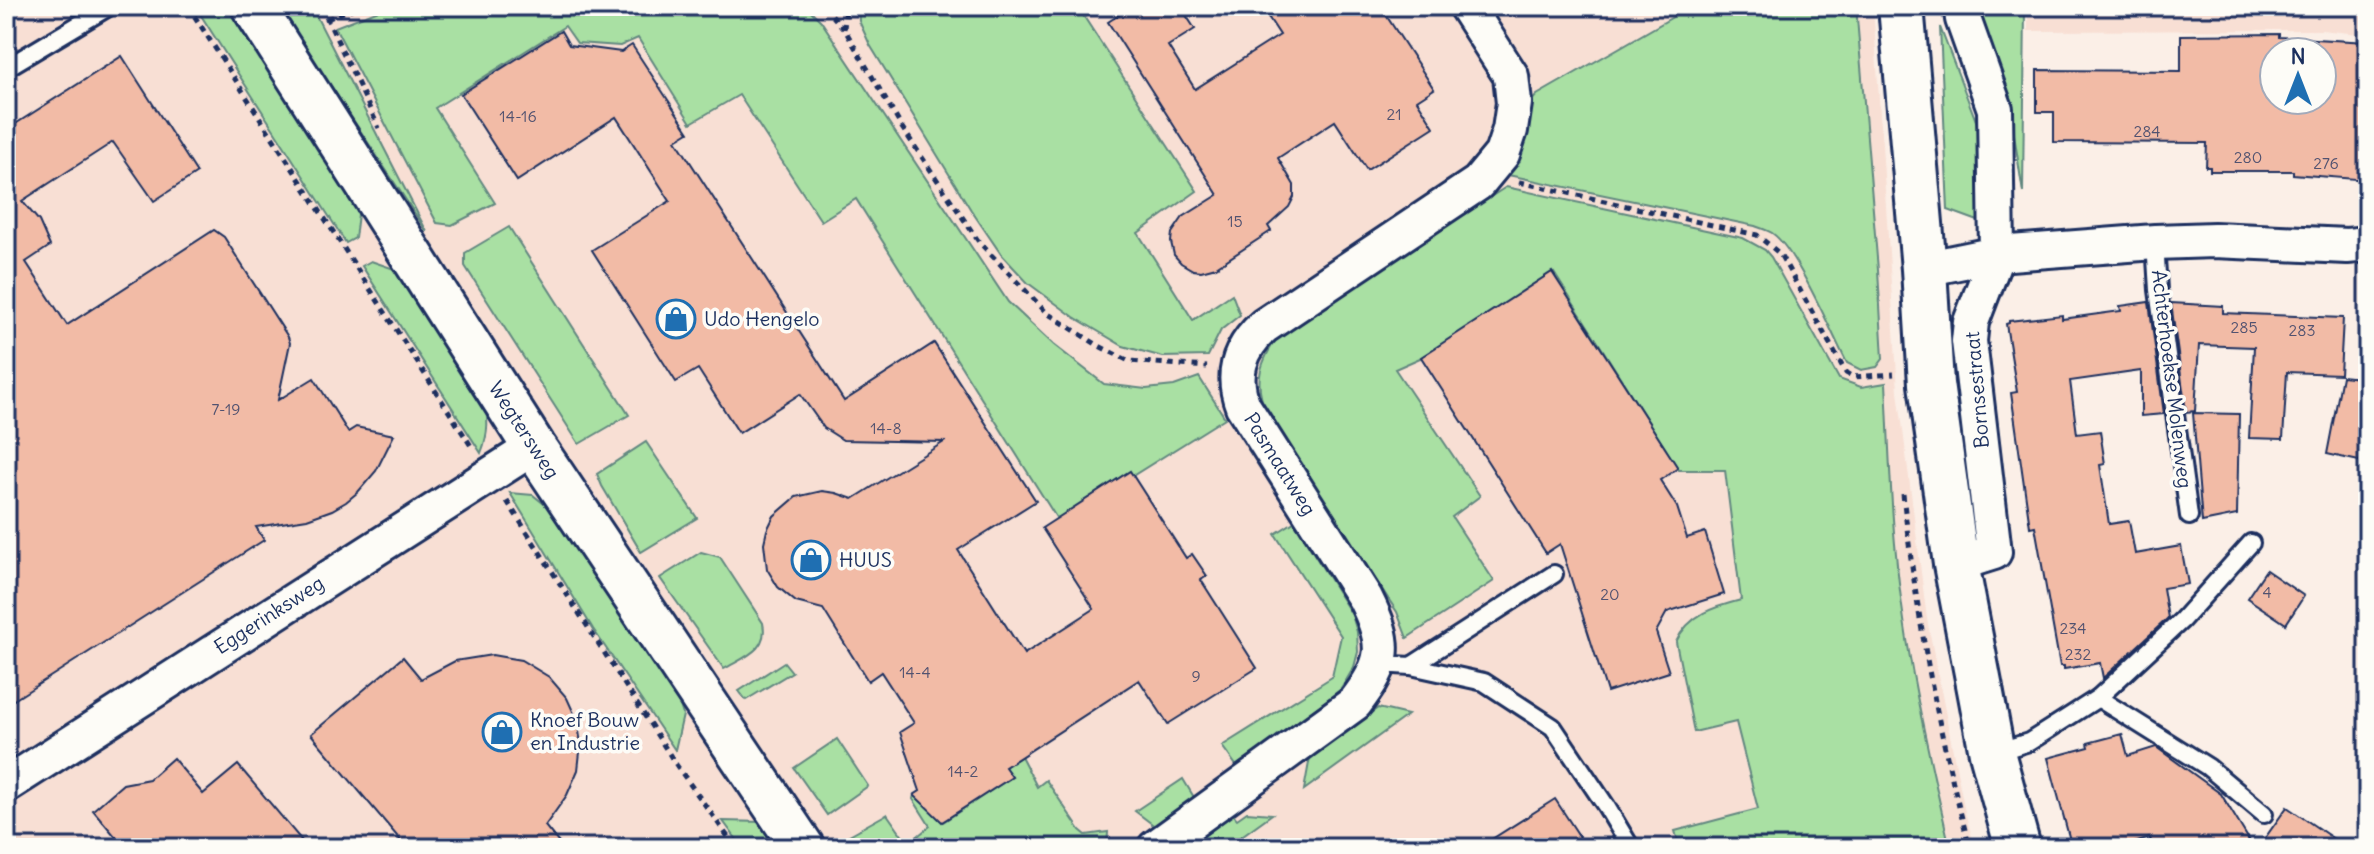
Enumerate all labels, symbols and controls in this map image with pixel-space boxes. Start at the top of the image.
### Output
north arrow [2258,36,2338,116]
text: N [2290,42,2306,70]
house number: 21 [1386,104,1402,124]
house number: 14-16 [499,106,537,126]
house number: 284 [2133,121,2161,141]
house number: 280 [2234,147,2262,167]
house number: 276 [2313,153,2339,173]
house number: 15 [1227,211,1243,231]
street label: Achterhoekse Molenweg [2147,268,2198,490]
shop icon: Udo Hengelo [655,298,697,340]
place label: Udo Hengelo [704,306,819,331]
house number: 285 [2230,317,2258,337]
house number: 283 [2288,320,2316,340]
street label: Bornsestraat [1959,330,1994,450]
street label: Wegtersweg [484,376,565,483]
house number: 7-19 [212,399,240,419]
street label: Pasmaatweg [1239,408,1322,520]
house number: 14-8 [870,418,902,438]
shop icon: HUUS [790,539,832,581]
place label: HUUS [839,547,892,572]
street label: Eggerinksweg [209,570,328,659]
house number: 4 [2262,582,2272,602]
house number: 20 [1600,584,1620,604]
house number: 234 [2059,618,2087,638]
house number: 232 [2065,644,2092,664]
house number: 14-4 [899,662,931,682]
house number: 9 [1191,666,1201,686]
place label: Knoef Bouw en Industrie [530,707,640,755]
shop icon: Knoef Bouw en Industrie [481,711,523,753]
house number: 14-2 [948,761,979,781]

